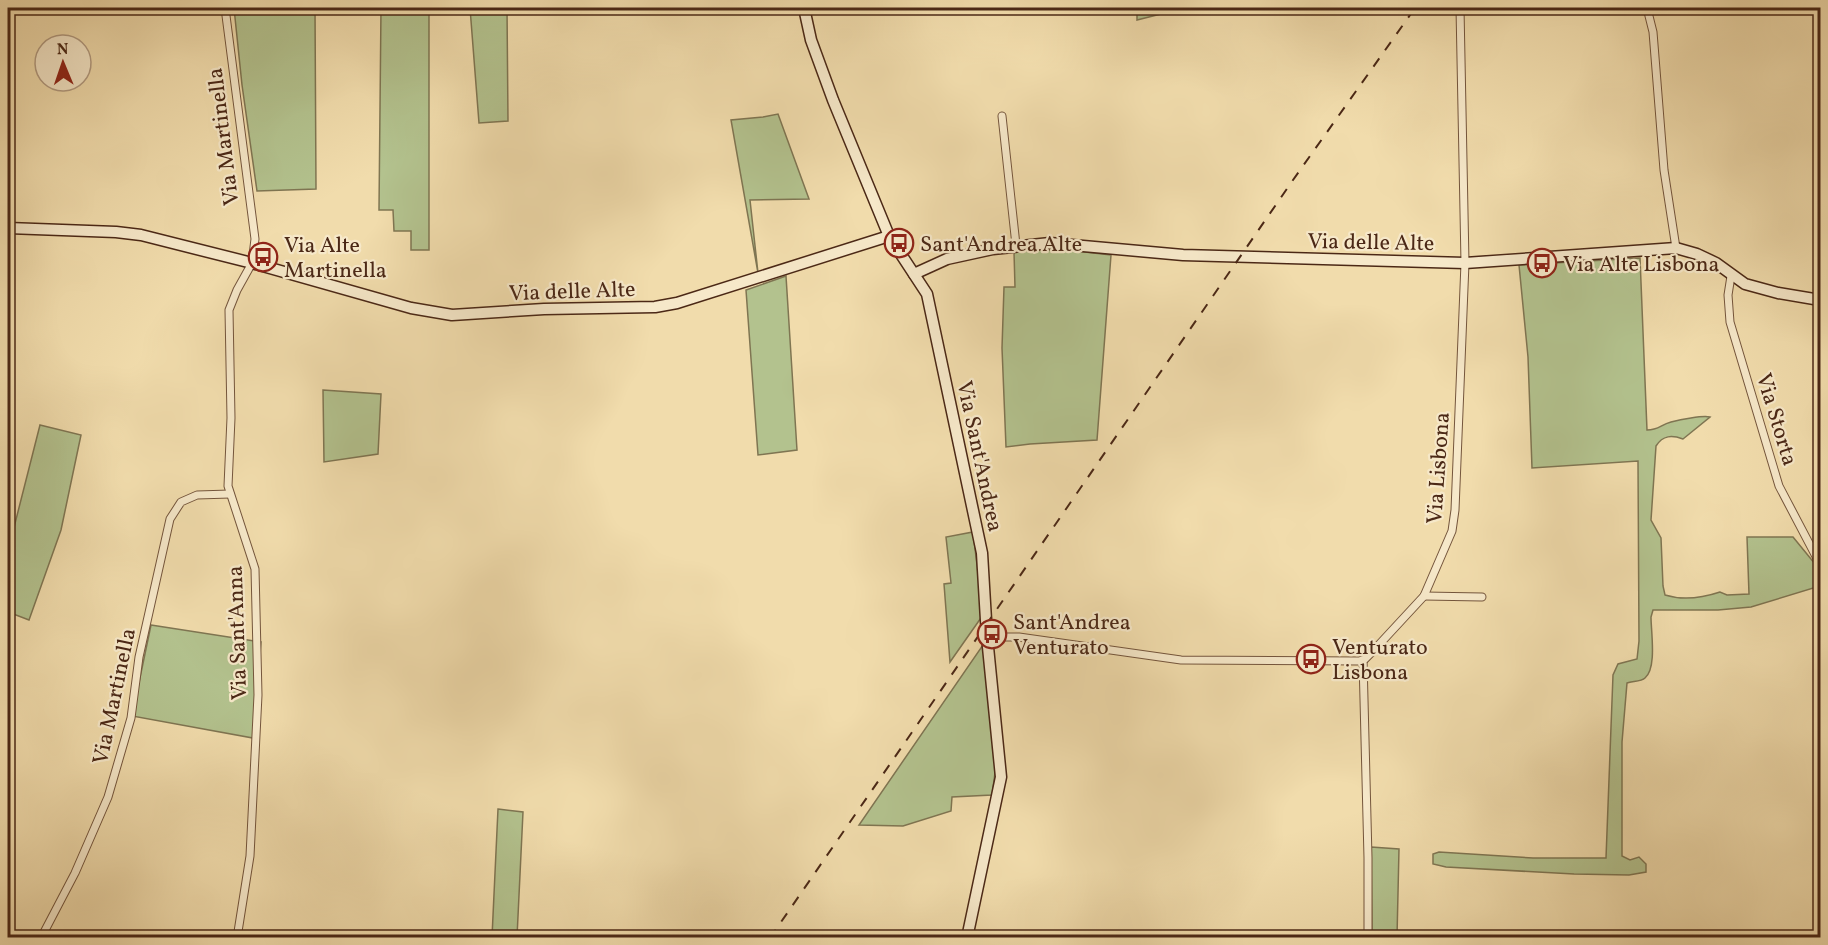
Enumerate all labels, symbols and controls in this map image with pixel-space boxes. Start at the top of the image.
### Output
north arrow [33,33,93,93]
text: N [56,39,69,61]
street label: Via Martinella [201,66,248,207]
bus stop icon: Sant'Andrea Alte [883,227,915,259]
street label: Via delle Alte [1307,227,1435,260]
place label: Sant'Andrea Alte [920,230,1082,261]
place label: Via Alte Martinella [284,231,387,287]
bus stop icon: Via Alte Martinella [247,241,279,273]
bus stop icon: Via Alte Lisbona [1526,247,1558,279]
place label: Via Alte Lisbona [1563,250,1720,281]
street label: Via delle Alte [508,275,636,310]
street label: Via Storta [1747,370,1804,470]
street label: Via Sant'Andrea [947,378,1010,535]
street label: Via Lisbona [1420,411,1459,525]
street label: Via Sant'Anna [221,565,256,701]
place label: Sant'Andrea Venturato [1013,608,1131,664]
bus stop icon: Sant'Andrea Venturato [976,618,1008,650]
street label: Via Martinella [86,625,145,768]
place label: Venturato Lisbona [1332,633,1428,689]
bus stop icon: Venturato Lisbona [1295,643,1327,675]

